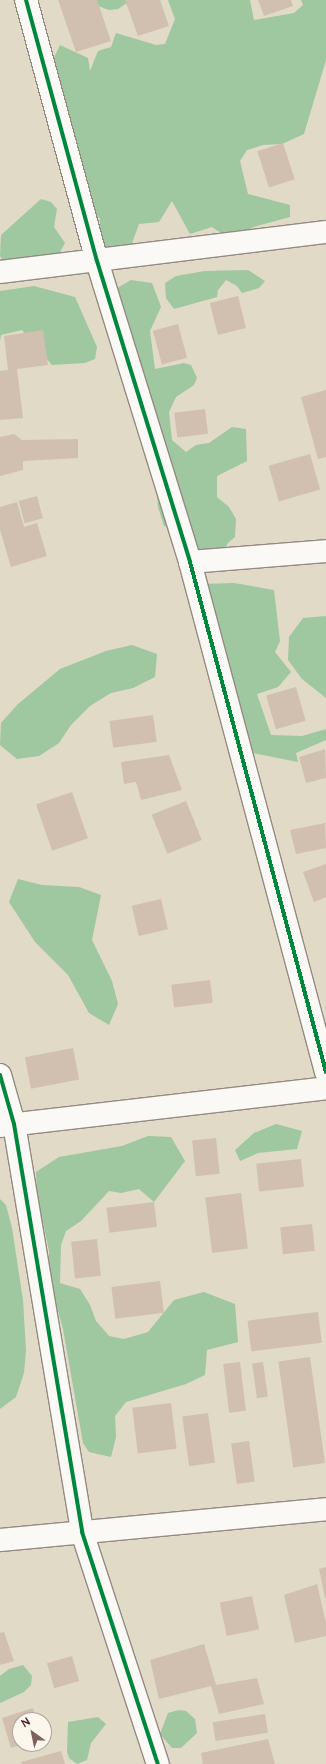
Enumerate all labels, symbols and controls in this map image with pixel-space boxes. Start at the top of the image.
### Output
north arrow [12,1712,52,1752]
text: N [19,1714,33,1731]

